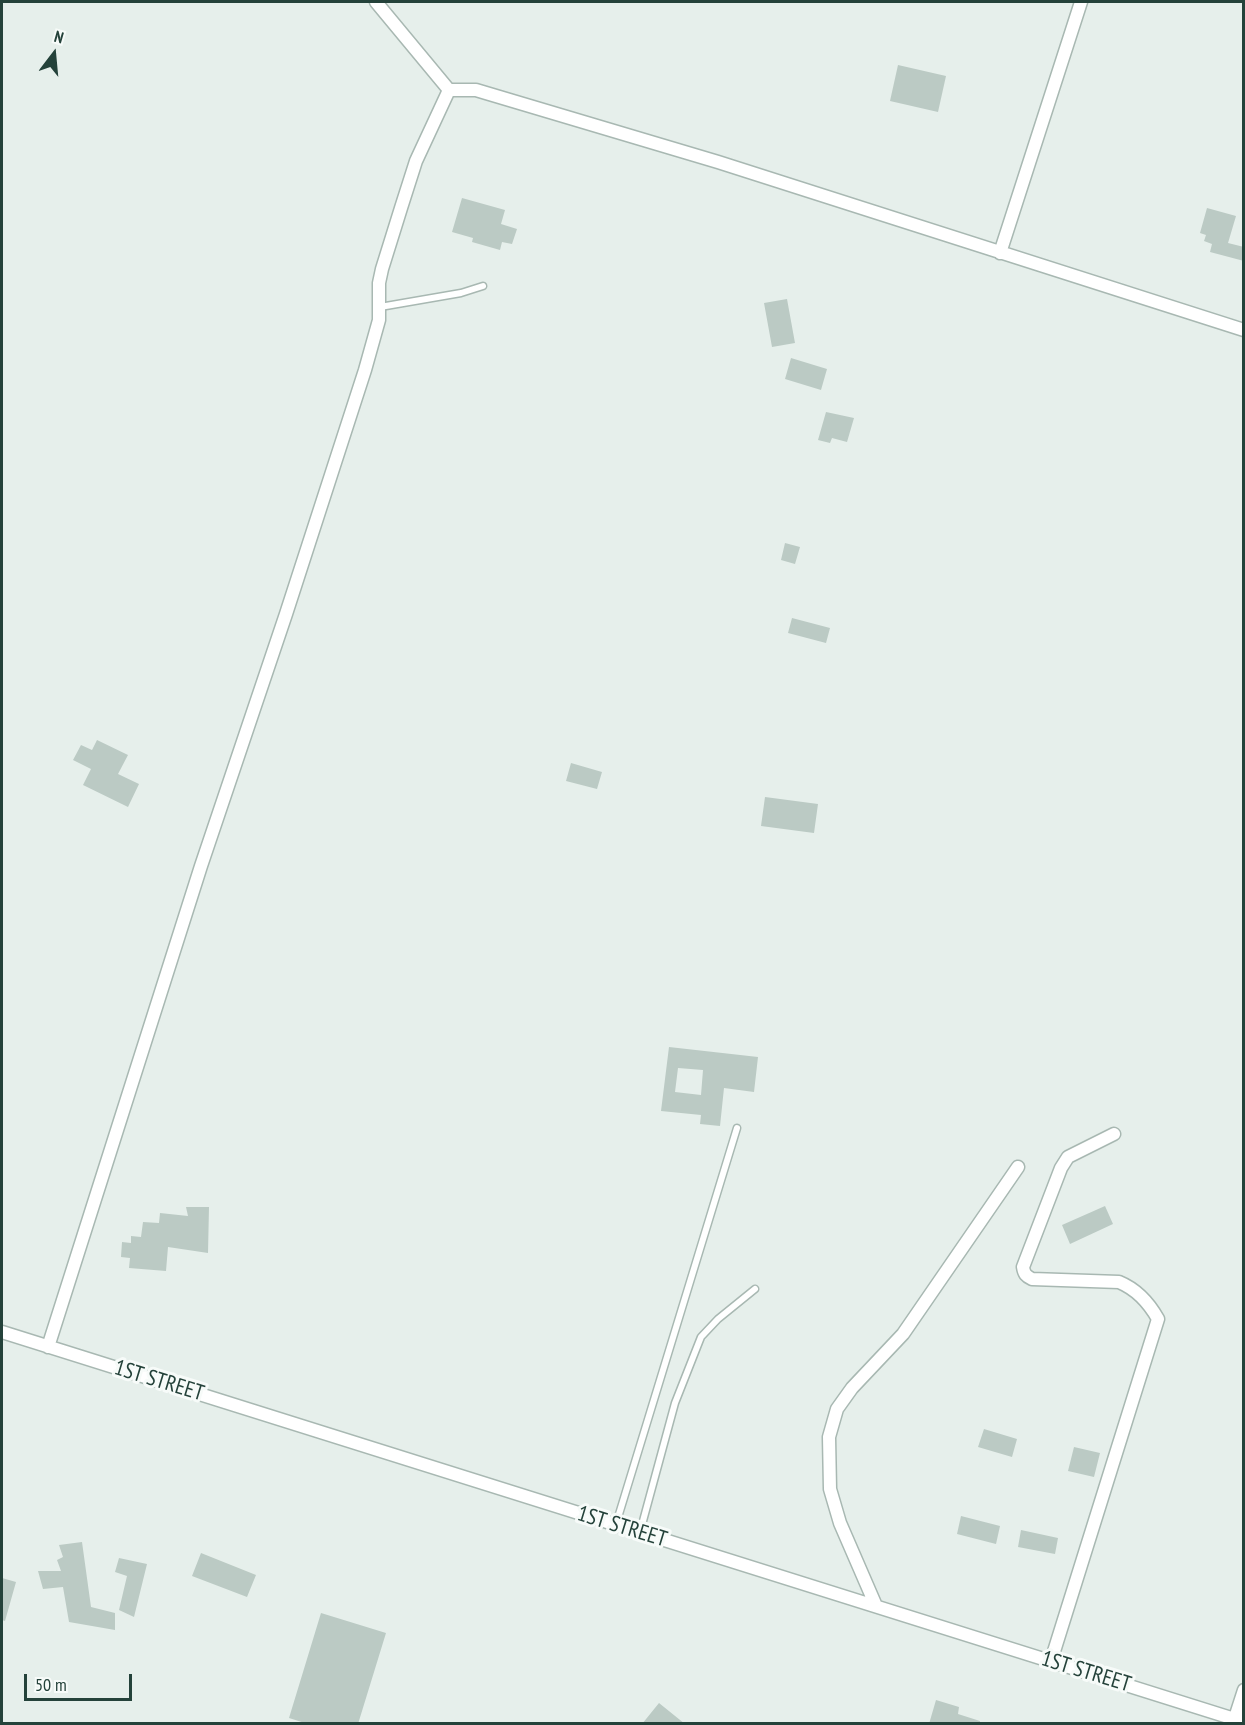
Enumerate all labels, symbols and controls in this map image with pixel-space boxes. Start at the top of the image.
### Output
north arrow [24,24,84,84]
text: N [52,26,66,47]
street label: 1ST STREET [111,1355,207,1407]
street label: 1ST STREET [574,1501,670,1553]
street label: 1ST STREET [1038,1646,1134,1698]
scale bar [27,1662,135,1700]
text: 50 m [35,1673,67,1696]

